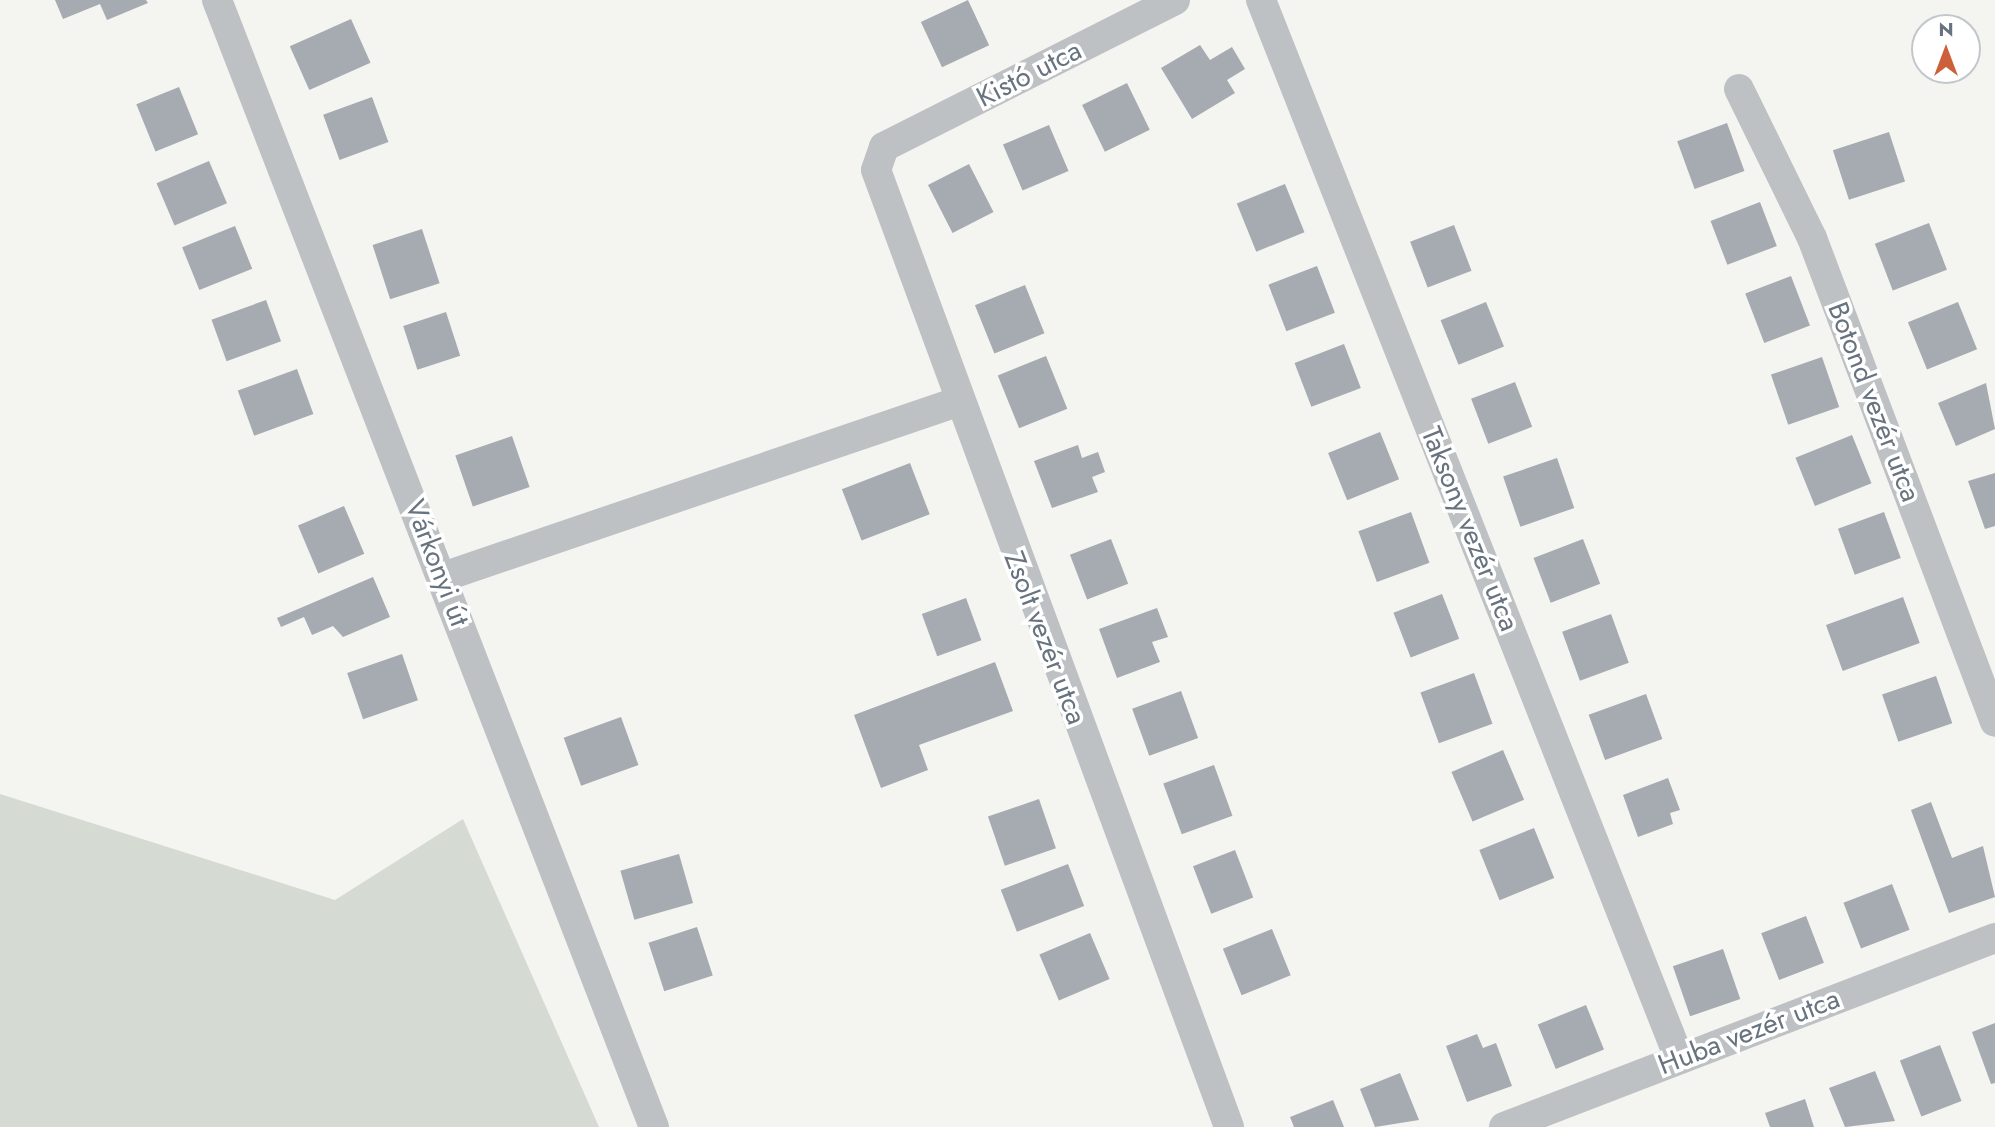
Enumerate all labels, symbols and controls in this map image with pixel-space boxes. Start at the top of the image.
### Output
north arrow [1911,14,1981,84]
text: N [1938,16,1954,43]
street label: Kistó utca [971,33,1087,115]
street label: Botond vezér utca [1821,297,1927,507]
street label: Taksony vezér utca [1414,422,1526,636]
street label: Várkonyi út [398,495,476,631]
street label: Zsolt vezér utca [997,547,1093,729]
street label: Huba vezér utca [1654,982,1844,1082]

